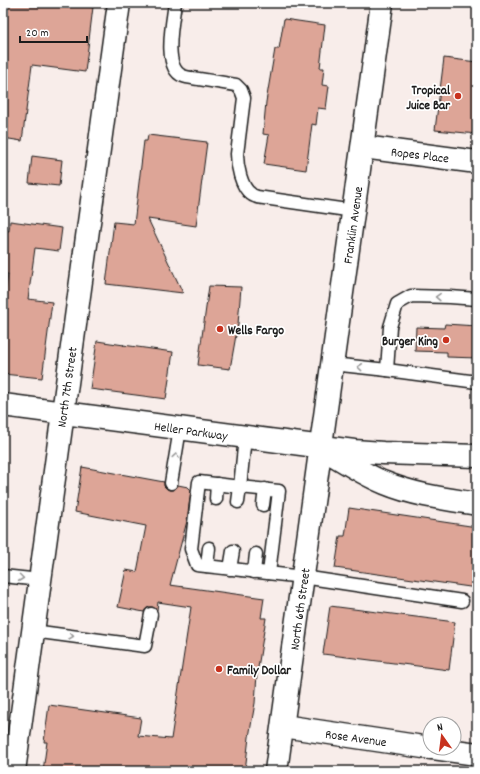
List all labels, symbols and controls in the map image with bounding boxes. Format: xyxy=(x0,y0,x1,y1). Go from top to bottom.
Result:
scale bar xyxy=(20,18,87,44)
text: 20 m xyxy=(26,25,49,42)
place label: Tropical Juice Bar xyxy=(406,82,451,116)
marker: Tropical Juice Bar xyxy=(453,91,463,101)
street label: Ropes Place xyxy=(390,143,450,169)
street label: Franklin Avenue xyxy=(340,185,369,265)
one-way arrow xyxy=(435,292,441,301)
place label: Wells Fargo xyxy=(228,322,284,341)
marker: Wells Fargo xyxy=(215,324,225,334)
place label: Burger King xyxy=(382,333,438,352)
marker: Burger King xyxy=(441,335,451,345)
street label: North 7th Street xyxy=(53,346,84,429)
one-way arrow xyxy=(357,363,363,372)
street label: Heller Parkway xyxy=(153,418,229,447)
one-way arrow xyxy=(171,453,179,459)
street label: North 6th Street xyxy=(286,567,317,651)
one-way arrow xyxy=(18,573,24,582)
one-way arrow xyxy=(68,631,74,640)
place label: Family Dollar xyxy=(227,662,292,681)
marker: Family Dollar xyxy=(214,664,224,674)
north arrow xyxy=(422,716,462,756)
text: N xyxy=(435,720,445,737)
street label: Rose Avenue xyxy=(324,726,388,753)

